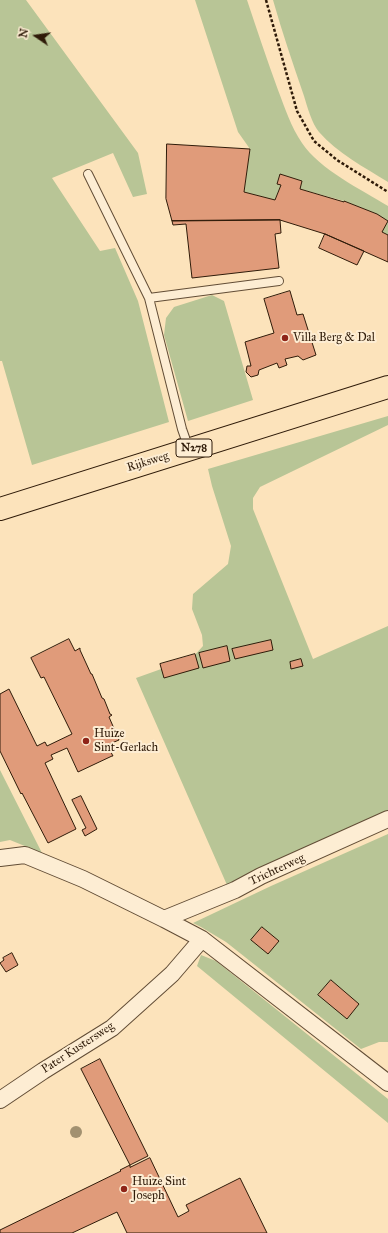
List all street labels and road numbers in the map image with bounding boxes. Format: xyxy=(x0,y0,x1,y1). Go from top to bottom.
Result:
road number: N278 xyxy=(176,439,212,457)
street label: Rijksweg xyxy=(125,449,171,475)
street label: Trichterweg xyxy=(247,851,307,889)
street label: Pater Kustersweg xyxy=(39,1019,117,1077)

